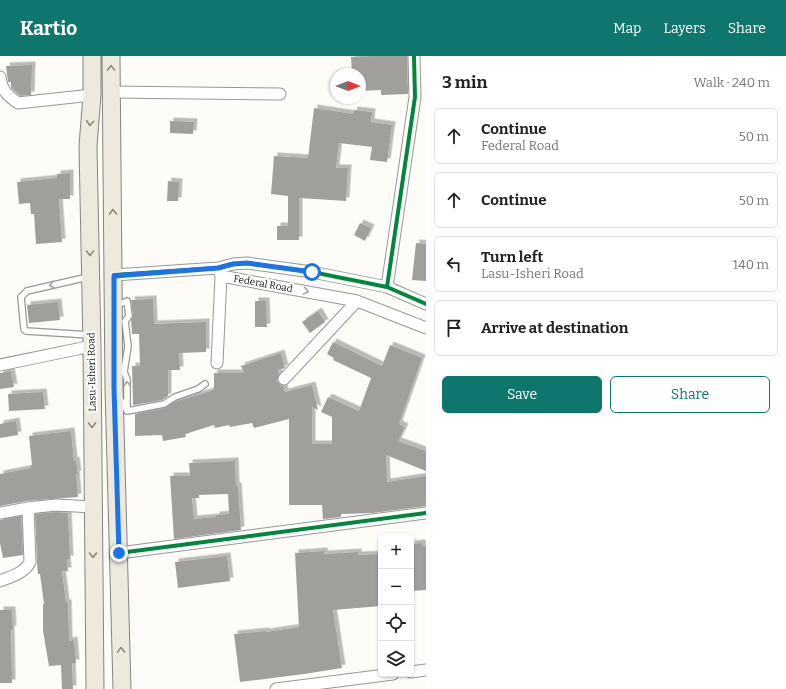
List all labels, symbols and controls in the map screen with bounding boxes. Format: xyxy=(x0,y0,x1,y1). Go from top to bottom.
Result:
text: Kartio xyxy=(20,17,77,40)
text: Map xyxy=(613,20,641,37)
text: Layers xyxy=(663,20,706,37)
text: Share xyxy=(728,20,766,37)
one-way arrow xyxy=(107,65,116,71)
north arrow xyxy=(330,68,366,104)
text: 3 min xyxy=(442,72,487,93)
text: Walk · 240 m xyxy=(694,75,770,90)
one-way arrow xyxy=(85,120,94,126)
text: Continue xyxy=(481,120,547,138)
icon: ahead xyxy=(443,125,465,147)
text: 50 m xyxy=(739,129,769,144)
text: Federal Road xyxy=(481,138,559,153)
icon: ahead xyxy=(443,189,465,211)
text: Continue xyxy=(481,191,547,209)
text: 50 m xyxy=(739,193,769,208)
one-way arrow xyxy=(109,209,117,215)
text: Turn left xyxy=(481,248,543,266)
one-way arrow xyxy=(86,250,94,256)
icon: left xyxy=(443,253,465,275)
text: 140 m xyxy=(733,257,769,272)
route start xyxy=(303,263,321,281)
text: Lasu-Isheri Road xyxy=(481,266,584,281)
street label: Federal Road xyxy=(232,273,294,295)
one-way arrow xyxy=(49,280,56,288)
one-way arrow xyxy=(303,286,309,295)
icon: arrive xyxy=(443,317,465,339)
text: Arrive at destination xyxy=(481,319,628,337)
street label: Lasu-Isheri Road xyxy=(85,332,99,412)
button: Save xyxy=(442,376,602,413)
button: Share xyxy=(610,376,770,413)
one-way arrow xyxy=(122,381,131,387)
one-way arrow xyxy=(88,422,97,428)
map controls xyxy=(378,533,414,677)
button: + xyxy=(378,533,414,569)
route end xyxy=(110,544,128,562)
one-way arrow xyxy=(89,552,97,558)
button: − xyxy=(378,569,414,605)
button: locate xyxy=(378,605,414,641)
button: layers xyxy=(378,641,414,677)
one-way arrow xyxy=(117,647,126,653)

